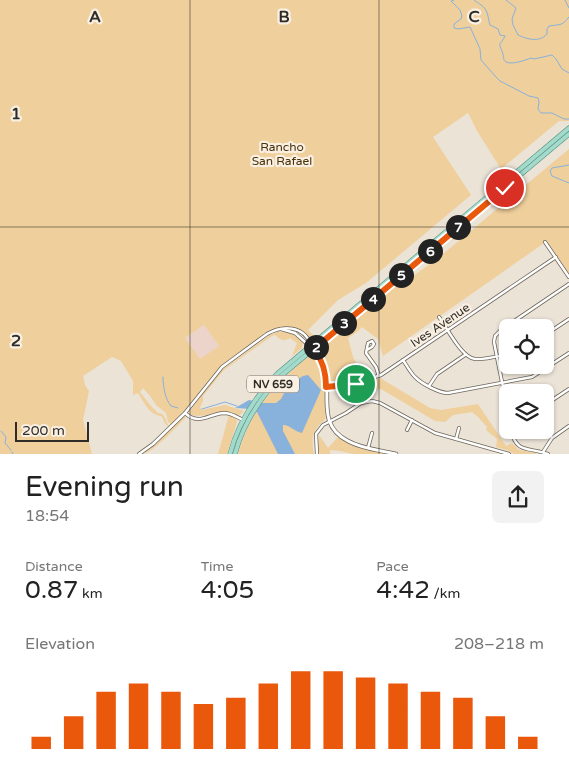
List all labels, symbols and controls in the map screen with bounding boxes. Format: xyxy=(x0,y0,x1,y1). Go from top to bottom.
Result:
text: A xyxy=(89,7,101,27)
text: B xyxy=(278,7,290,27)
text: C xyxy=(468,7,480,27)
text: 1 xyxy=(11,104,21,124)
park label: Rancho San Rafael xyxy=(252,140,312,168)
pin xyxy=(484,167,526,209)
icon: check xyxy=(491,174,519,202)
pin: 7 xyxy=(446,214,470,240)
text: 7 xyxy=(454,219,463,236)
pin: 6 xyxy=(418,238,442,264)
text: 6 xyxy=(426,243,435,260)
pin: 5 xyxy=(388,262,414,288)
text: 5 xyxy=(397,267,406,284)
pin: 4 xyxy=(360,286,386,312)
text: 4 xyxy=(369,291,378,308)
street label: Ives Avenue xyxy=(408,300,472,350)
pin: 3 xyxy=(332,310,356,336)
text: 3 xyxy=(340,315,349,332)
map controls xyxy=(499,319,554,439)
button: locate xyxy=(499,319,554,374)
text: 2 xyxy=(11,331,21,351)
pin: 2 xyxy=(304,334,328,360)
text: 2 xyxy=(312,339,321,356)
pin xyxy=(335,363,377,405)
icon: arrive xyxy=(342,370,370,398)
road number: NV 659 xyxy=(247,376,299,392)
button: layers xyxy=(499,384,554,439)
scale bar xyxy=(15,419,89,442)
text: 200 m xyxy=(22,422,65,439)
text: Evening run xyxy=(25,470,184,504)
button: share xyxy=(492,471,544,523)
text: 18:54 xyxy=(25,506,69,526)
text: Distance xyxy=(25,558,83,575)
text: Time xyxy=(201,558,233,575)
text: Pace xyxy=(376,558,409,575)
text: 0.87 xyxy=(25,575,78,605)
text: 4:05 xyxy=(201,575,254,605)
text: 4:42 xyxy=(376,575,430,605)
text: km xyxy=(78,585,103,602)
text: /km xyxy=(430,585,460,602)
text: Elevation xyxy=(25,634,95,654)
text: 208–218 m xyxy=(454,634,544,654)

